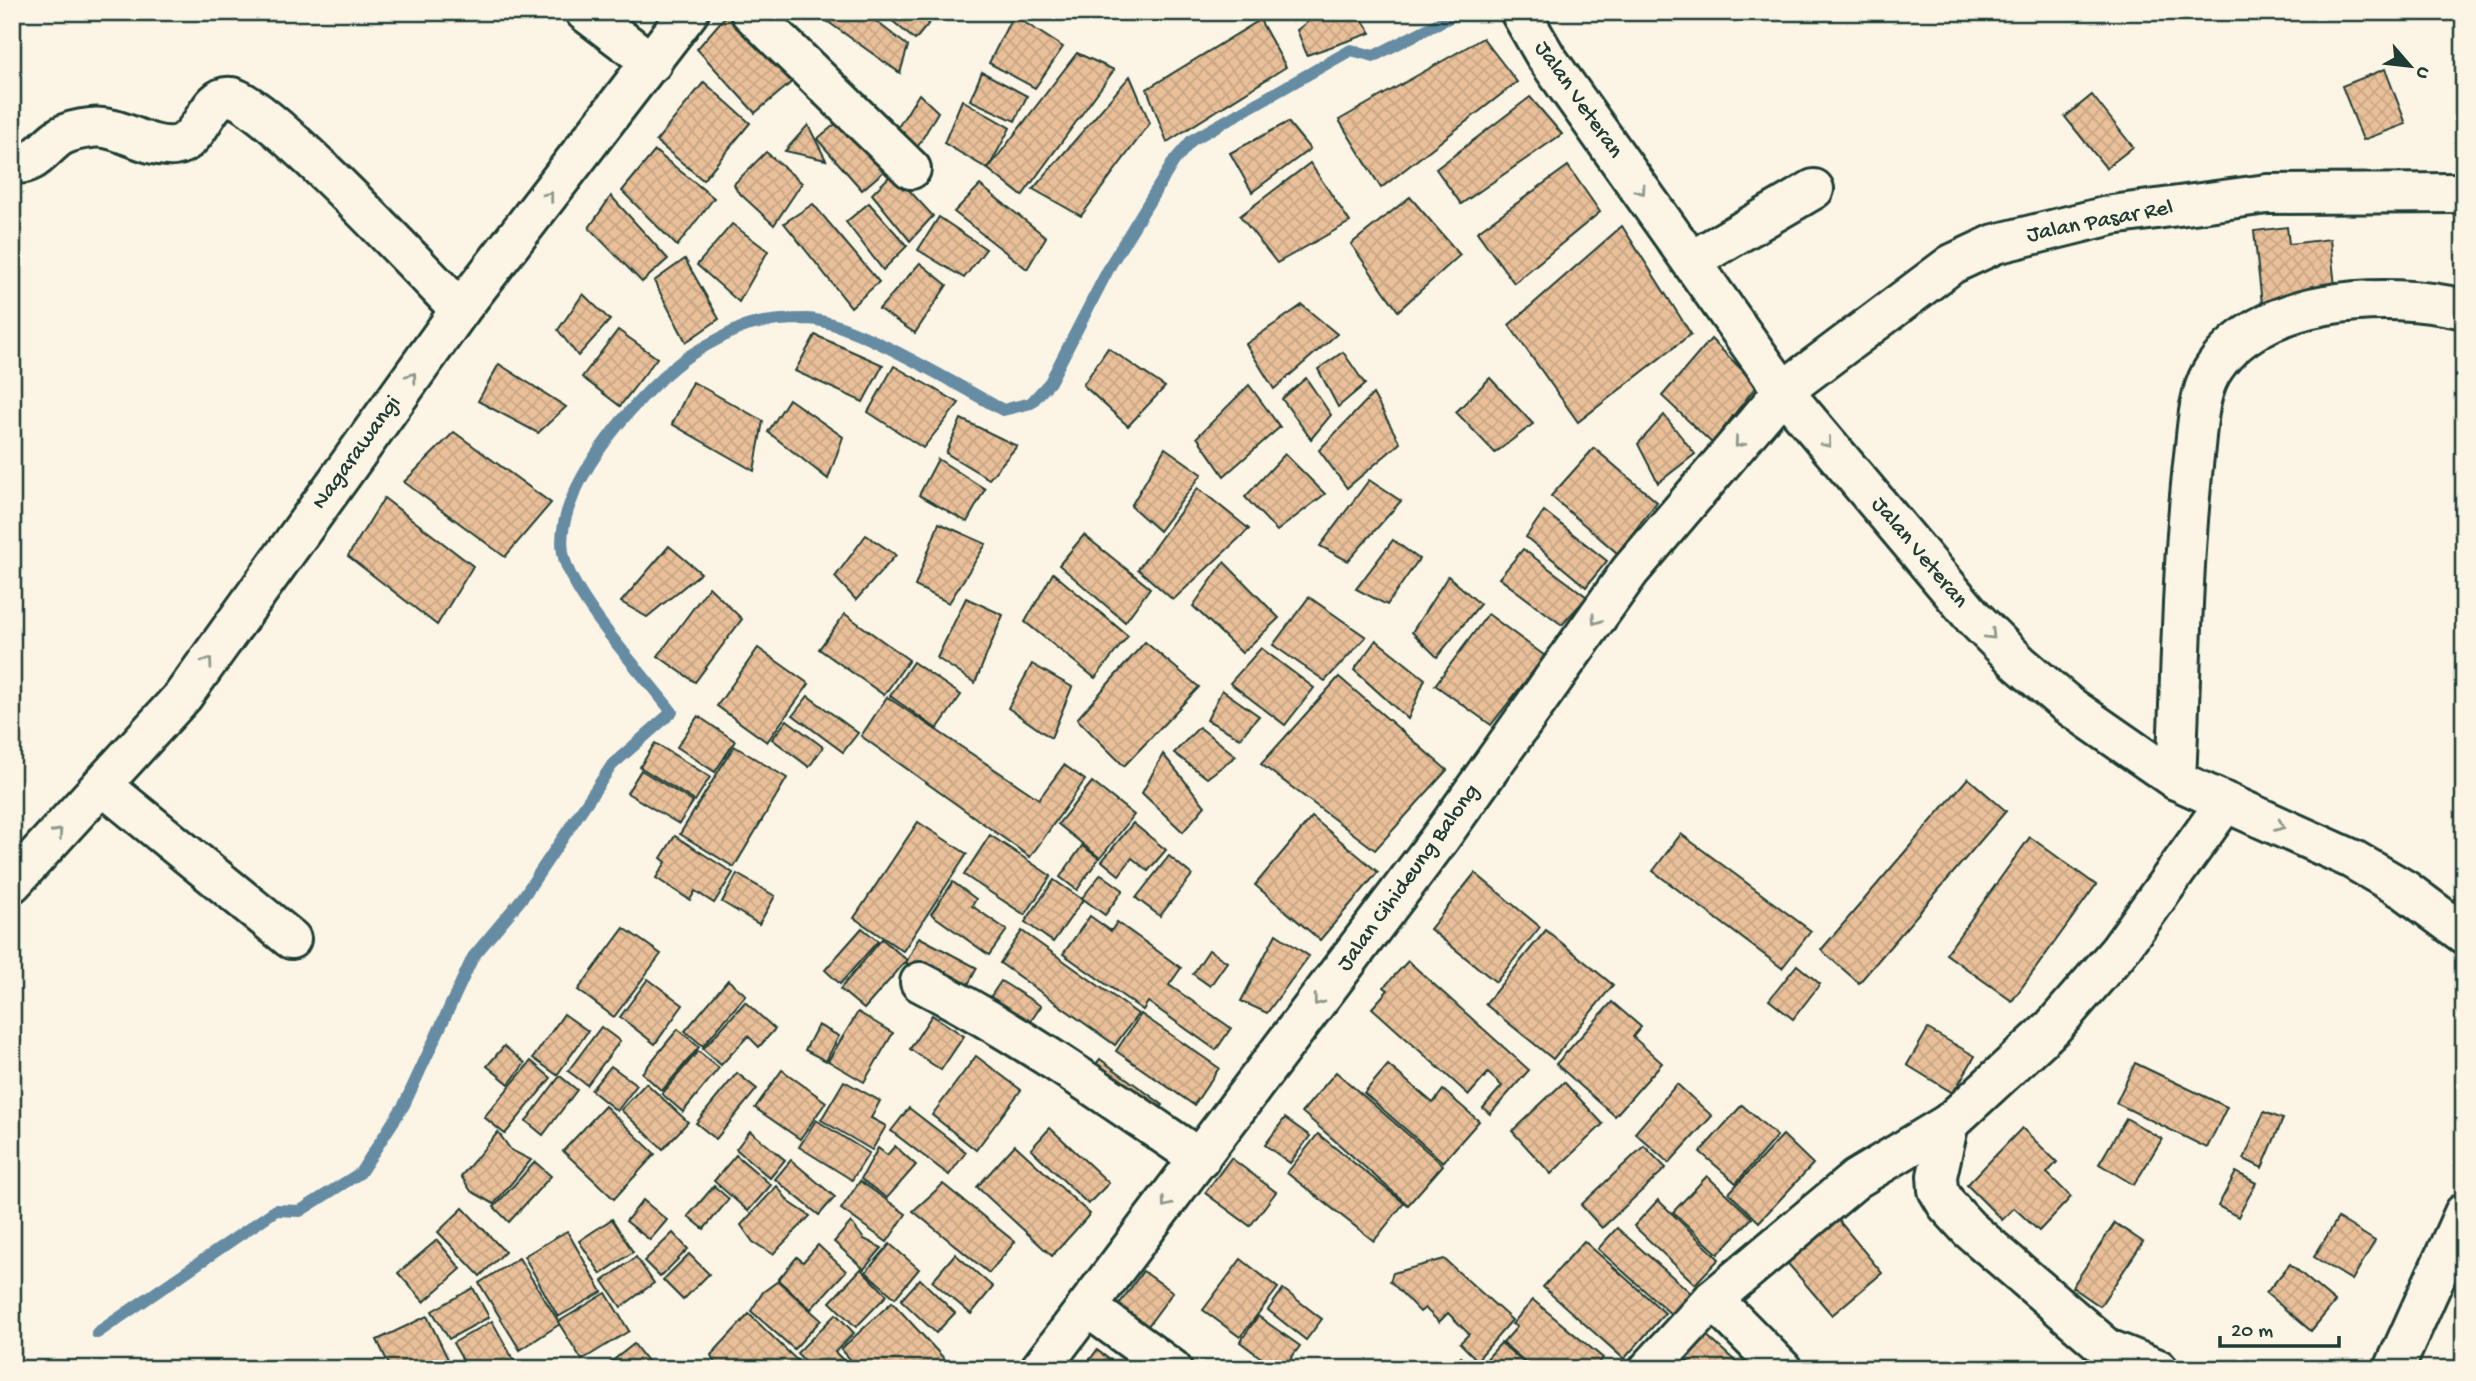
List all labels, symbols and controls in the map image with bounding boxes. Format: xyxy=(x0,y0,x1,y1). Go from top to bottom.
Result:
north arrow xyxy=(2374,32,2444,102)
street label: Jalan Veteran xyxy=(1528,36,1628,164)
text: U xyxy=(2409,62,2435,83)
one-way arrow xyxy=(1633,182,1645,195)
one-way arrow xyxy=(540,191,553,203)
street label: Jalan Pasar Rel xyxy=(2025,195,2175,249)
one-way arrow xyxy=(404,372,416,385)
street label: Nagarawangi xyxy=(307,391,407,515)
one-way arrow xyxy=(1735,435,1747,448)
one-way arrow xyxy=(1819,435,1831,448)
street label: Jalan Veteran xyxy=(1865,492,1973,614)
one-way arrow xyxy=(1592,612,1604,625)
one-way arrow xyxy=(1982,627,1995,640)
one-way arrow xyxy=(200,657,212,670)
street label: Jalan Cihideung Balong xyxy=(1332,779,1486,977)
one-way arrow xyxy=(2274,817,2286,831)
one-way arrow xyxy=(50,828,62,841)
one-way arrow xyxy=(1313,994,1326,1006)
one-way arrow xyxy=(1162,1195,1175,1208)
scale bar xyxy=(2220,1304,2340,1348)
text: 20 m xyxy=(2231,1320,2273,1345)

